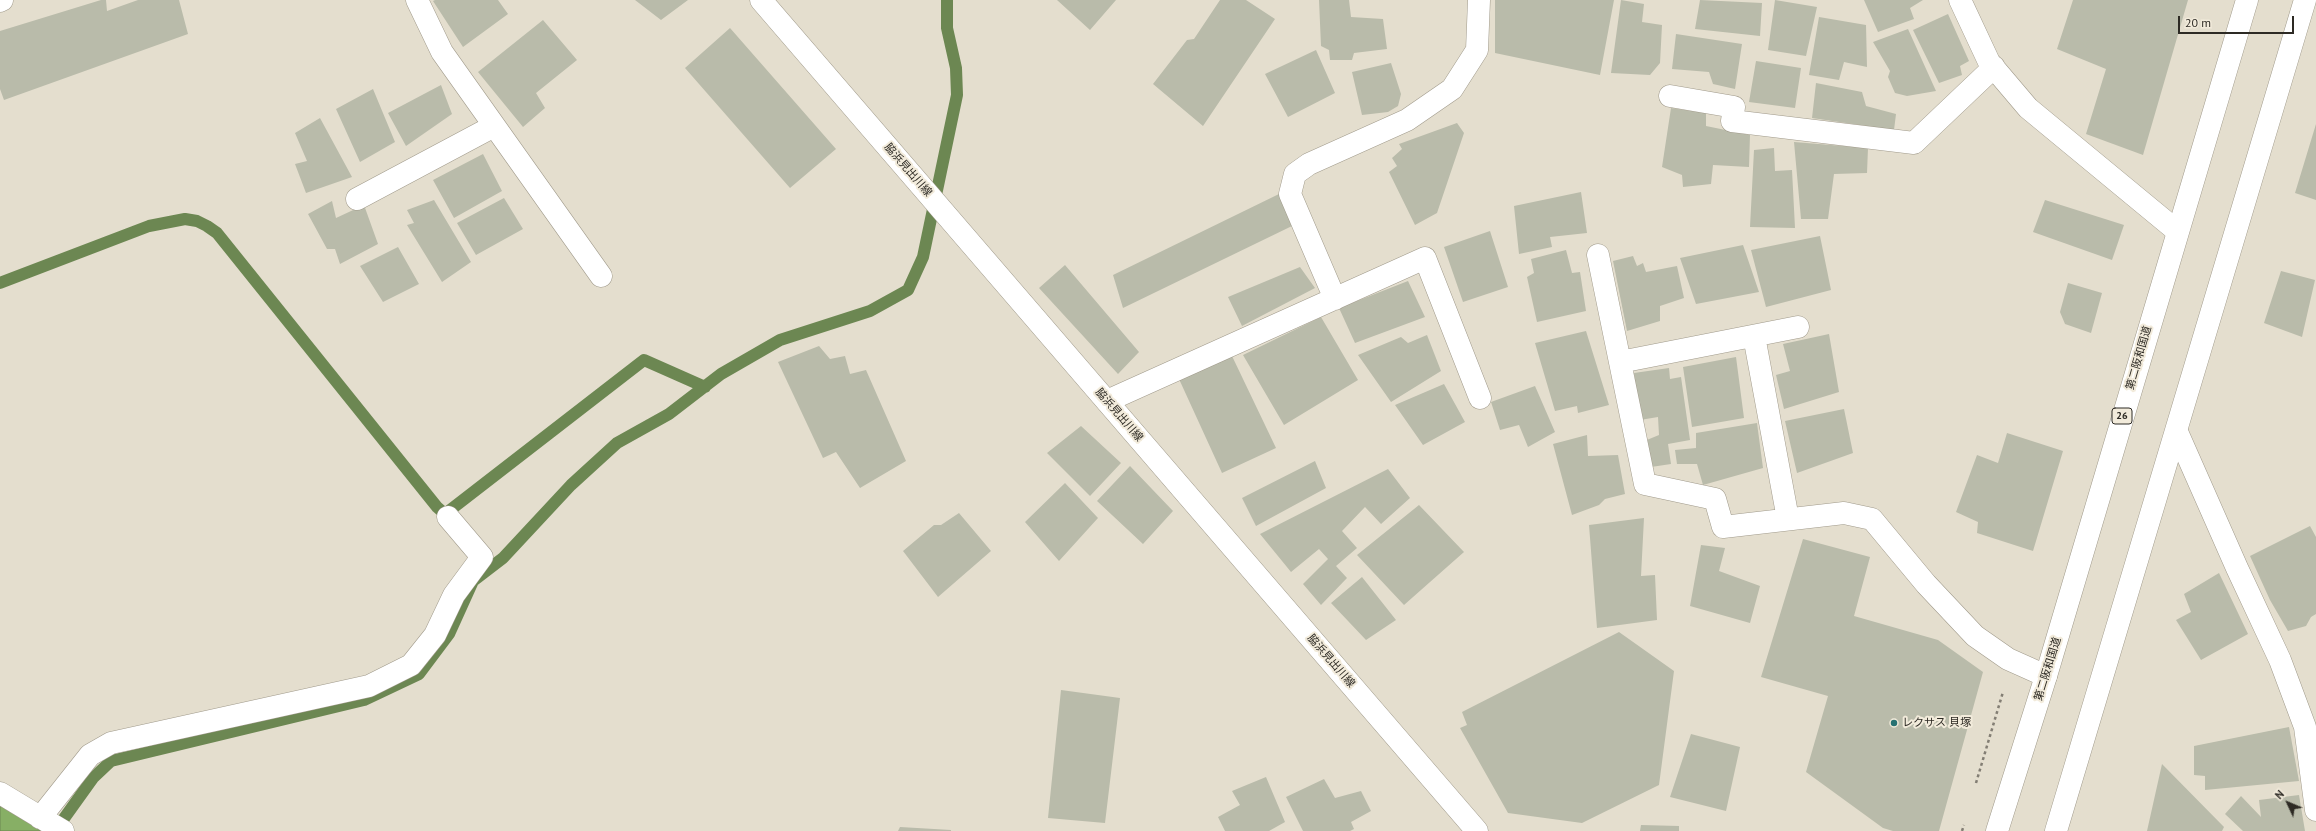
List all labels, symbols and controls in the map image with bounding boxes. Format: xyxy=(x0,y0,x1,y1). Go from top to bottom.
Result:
scale bar xyxy=(2180,8,2296,34)
text: 20 m xyxy=(2185,15,2211,30)
street label: 脇浜見出川線 xyxy=(881,141,935,199)
street label: 第二阪和国道 xyxy=(2124,324,2154,392)
street label: 脇浜見出川線 xyxy=(1092,386,1146,444)
road number: 26 xyxy=(2112,408,2132,424)
street label: 脇浜見出川線 xyxy=(1304,632,1358,690)
street label: 第二阪和国道 xyxy=(2032,636,2064,702)
place label: レクサス 貝塚 xyxy=(1902,716,1971,730)
marker: レクサス 貝塚 xyxy=(1889,718,1899,728)
north arrow xyxy=(2268,783,2308,823)
text: N xyxy=(2272,787,2287,802)

